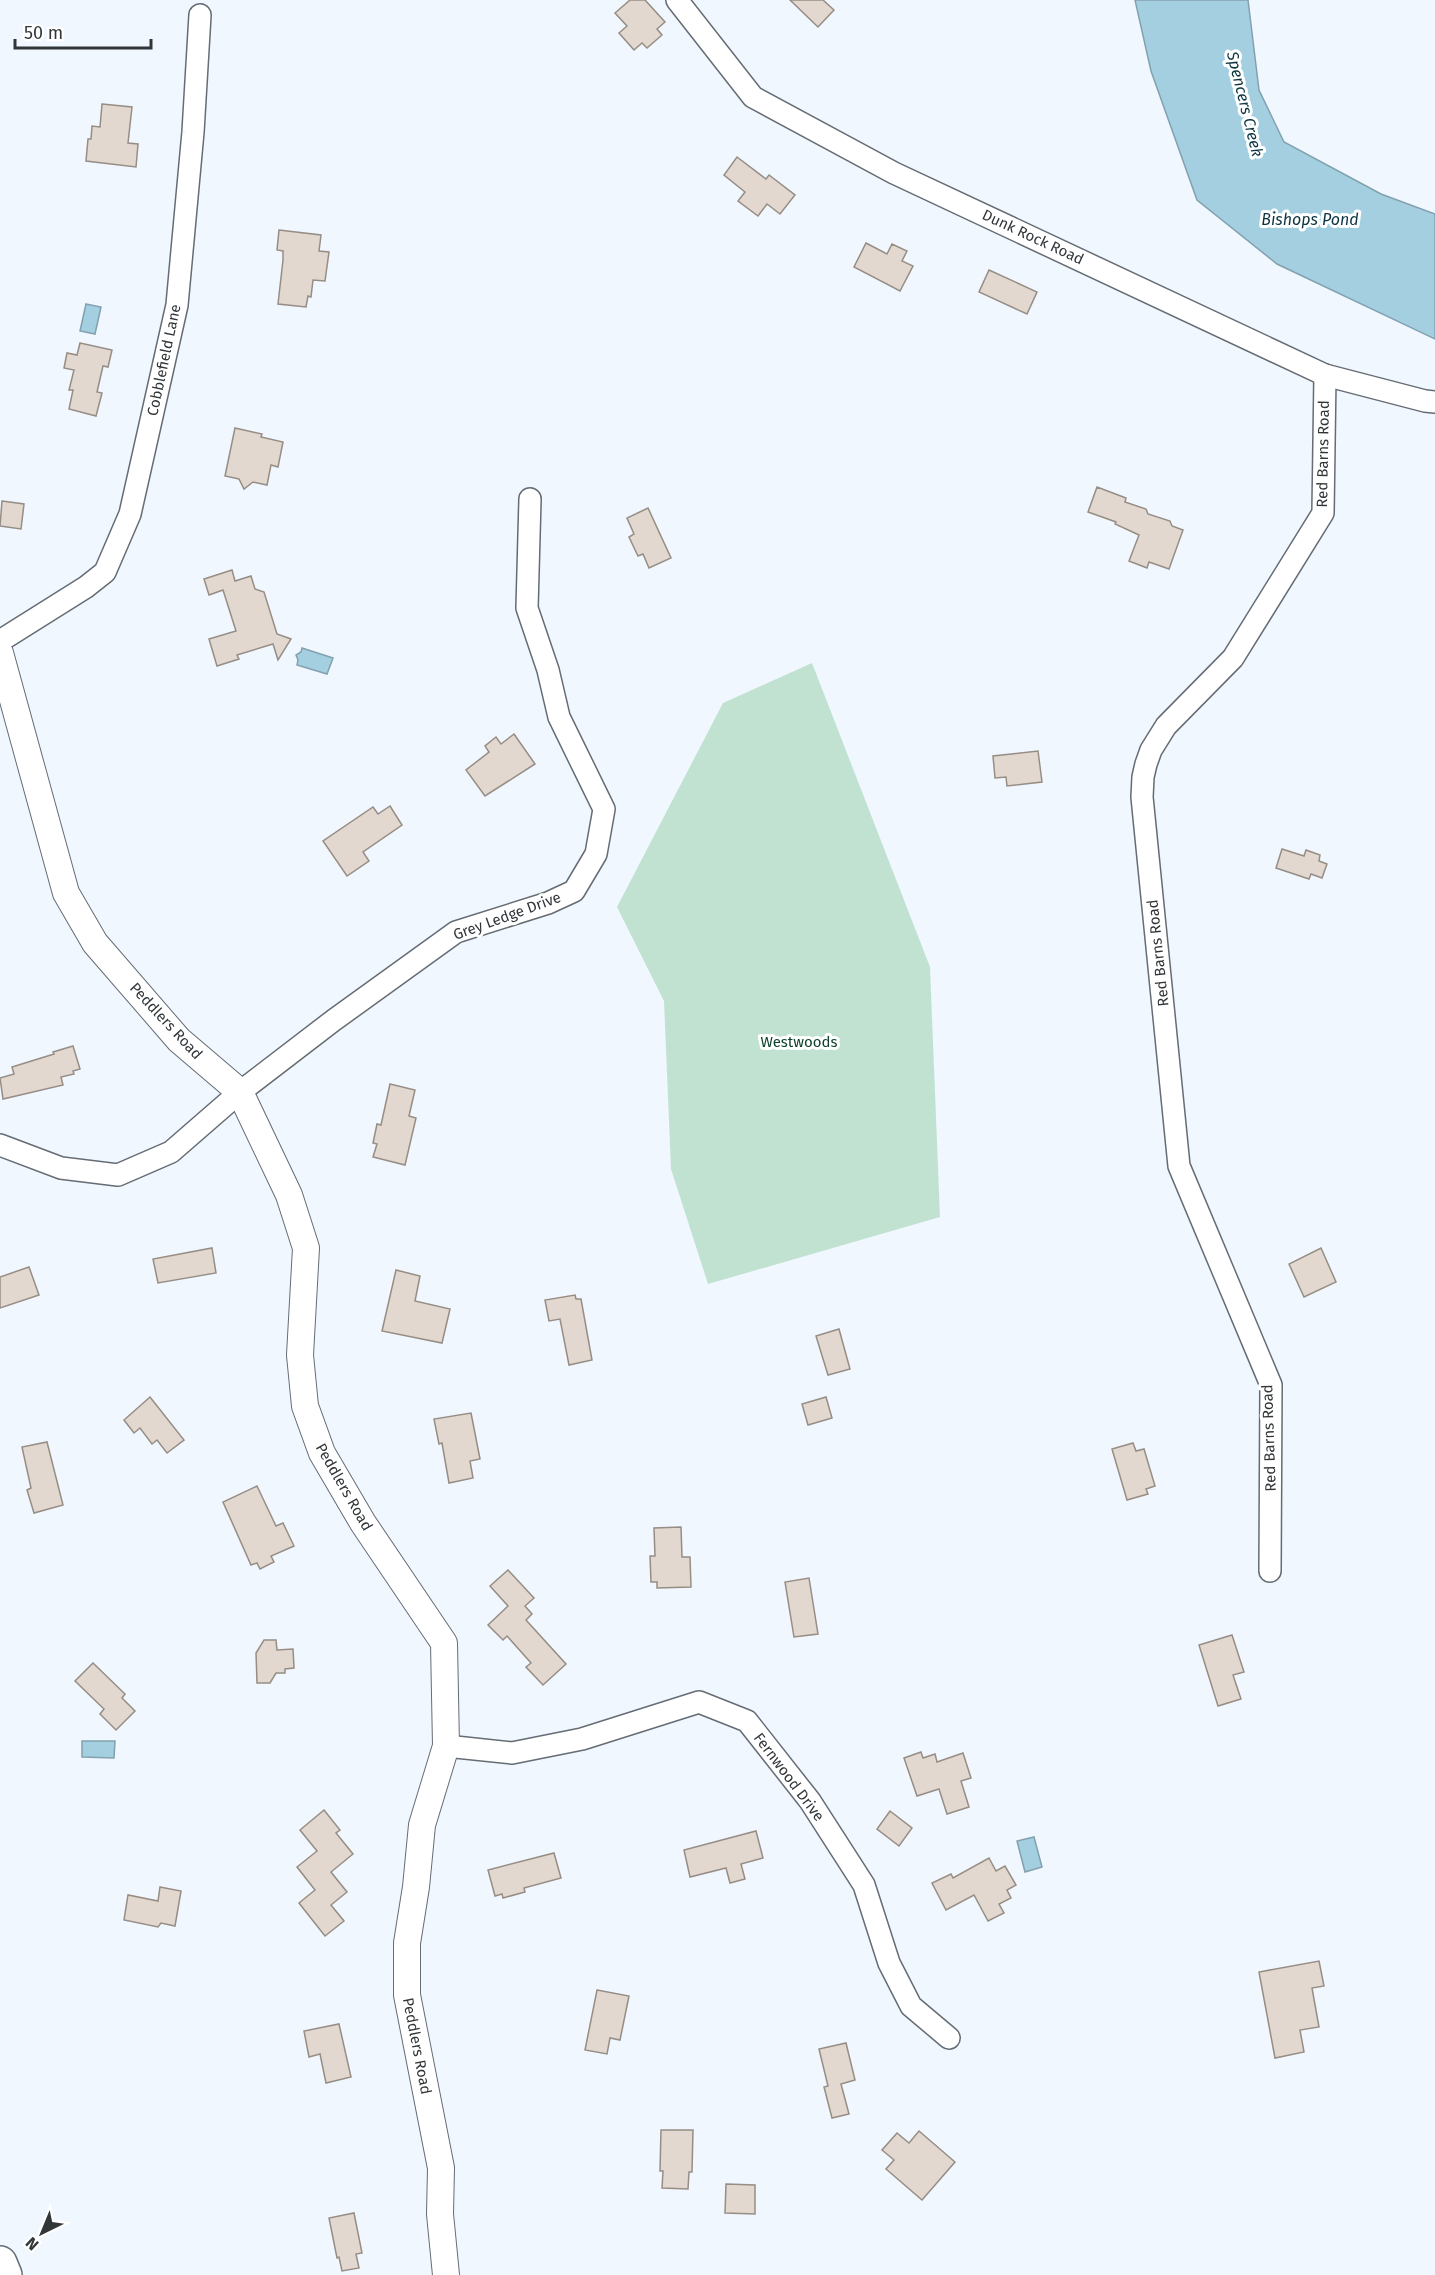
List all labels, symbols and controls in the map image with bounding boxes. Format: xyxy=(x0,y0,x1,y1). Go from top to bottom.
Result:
scale bar xyxy=(15,12,152,50)
text: 50 m xyxy=(24,22,63,44)
water label: Spencers Creek xyxy=(1223,48,1267,159)
street label: Dunk Rock Road xyxy=(979,206,1087,268)
water label: Bishops Pond xyxy=(1261,210,1359,229)
street label: Cobblefield Lane xyxy=(143,303,185,417)
street label: Red Barns Road xyxy=(1313,400,1333,508)
street label: Grey Ledge Drive xyxy=(451,888,563,944)
street label: Red Barns Road xyxy=(1143,899,1173,1007)
street label: Peddlers Road xyxy=(126,979,206,1063)
park label: Westwoods xyxy=(760,1033,838,1051)
street label: Red Barns Road xyxy=(1258,1384,1280,1492)
street label: Peddlers Road xyxy=(312,1440,376,1534)
street label: Fernwood Drive xyxy=(750,1729,828,1825)
street label: Peddlers Road xyxy=(399,1996,435,2096)
north arrow xyxy=(12,2203,72,2263)
text: N xyxy=(22,2233,42,2254)

